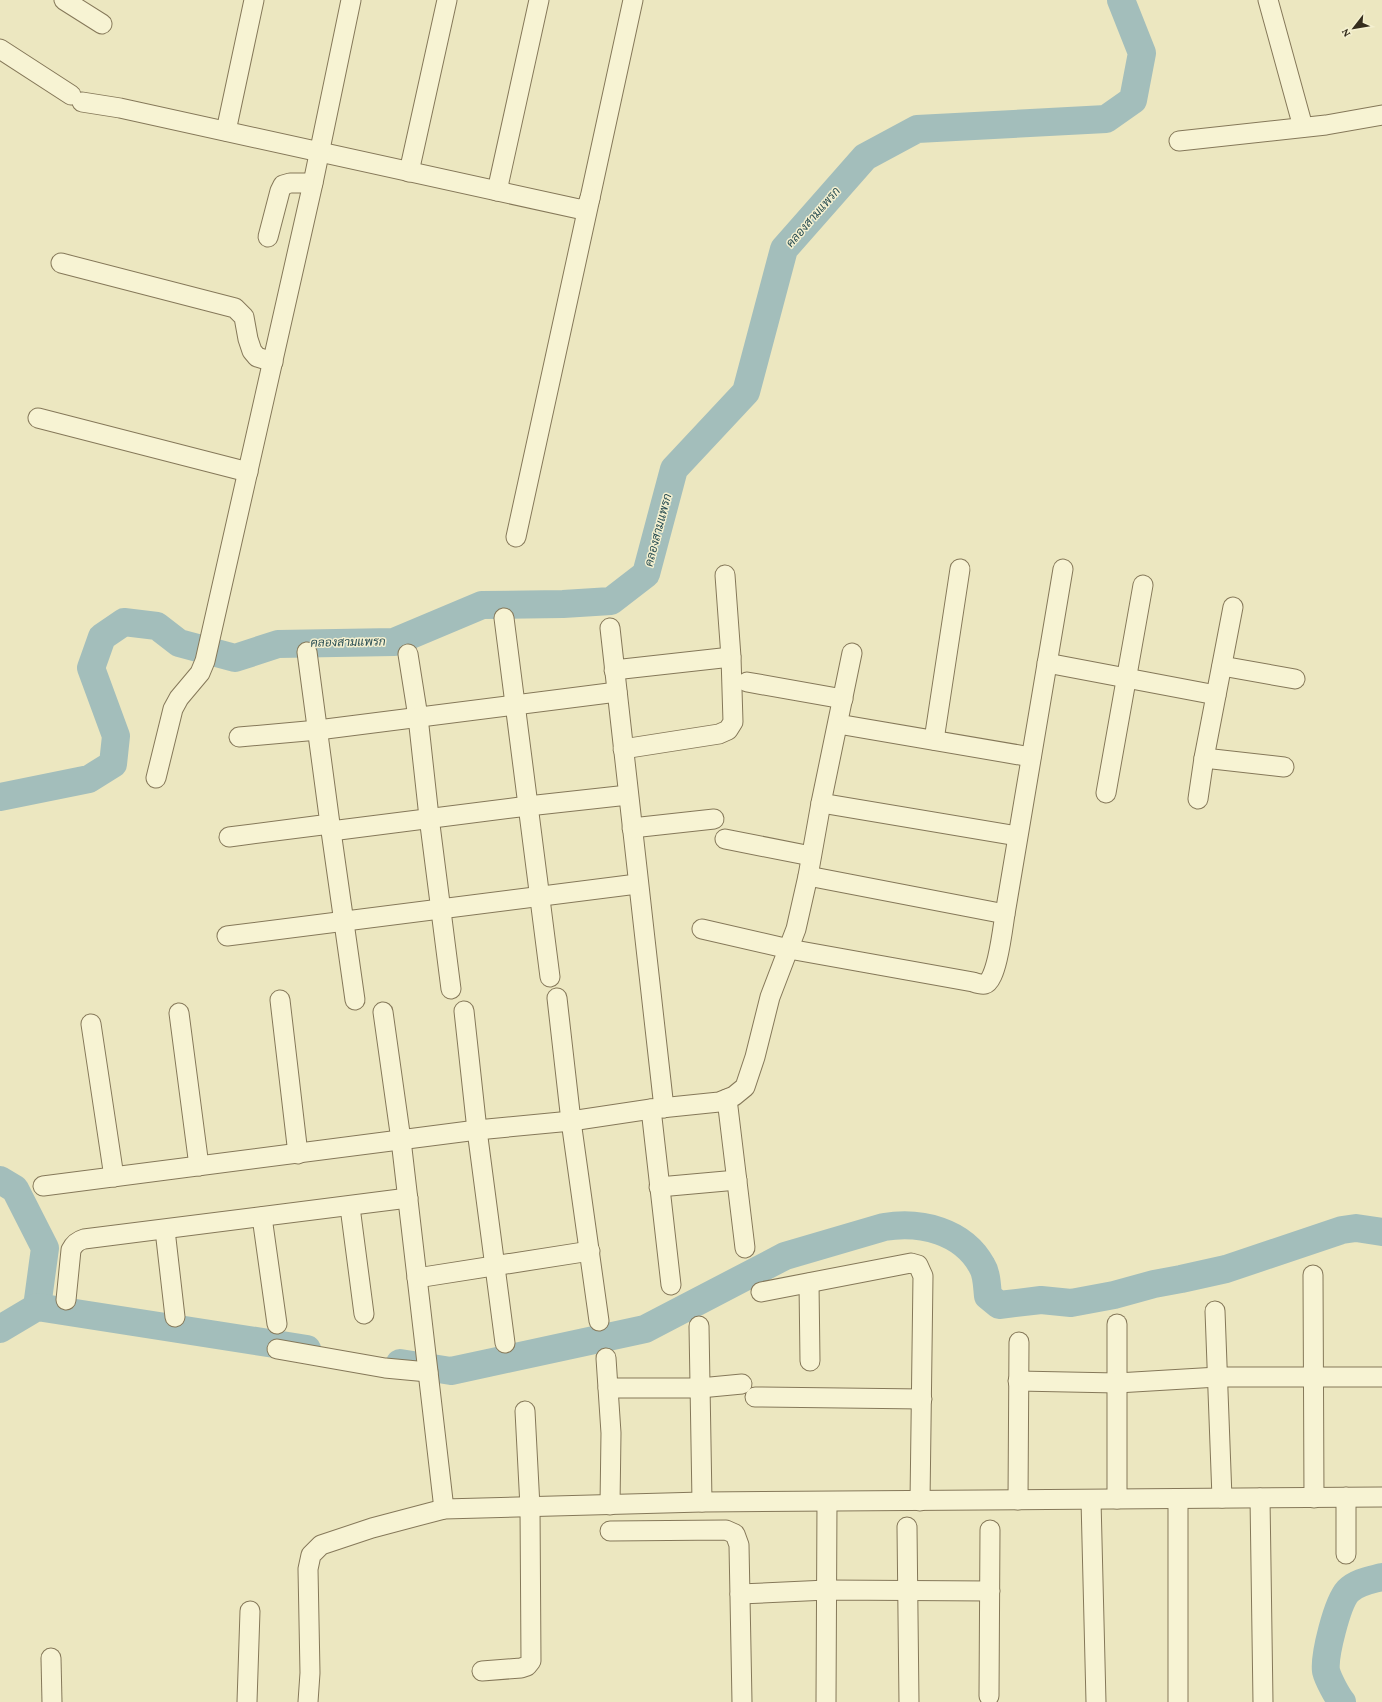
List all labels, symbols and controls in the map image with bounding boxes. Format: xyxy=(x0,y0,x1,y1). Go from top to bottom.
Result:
north arrow xyxy=(1334,8,1374,48)
text: N xyxy=(1338,26,1353,39)
water label: คลองสามแพรก xyxy=(783,184,843,250)
water label: คลองสามแพรก xyxy=(642,492,675,568)
water label: คลองสามแพรก xyxy=(310,634,386,650)

